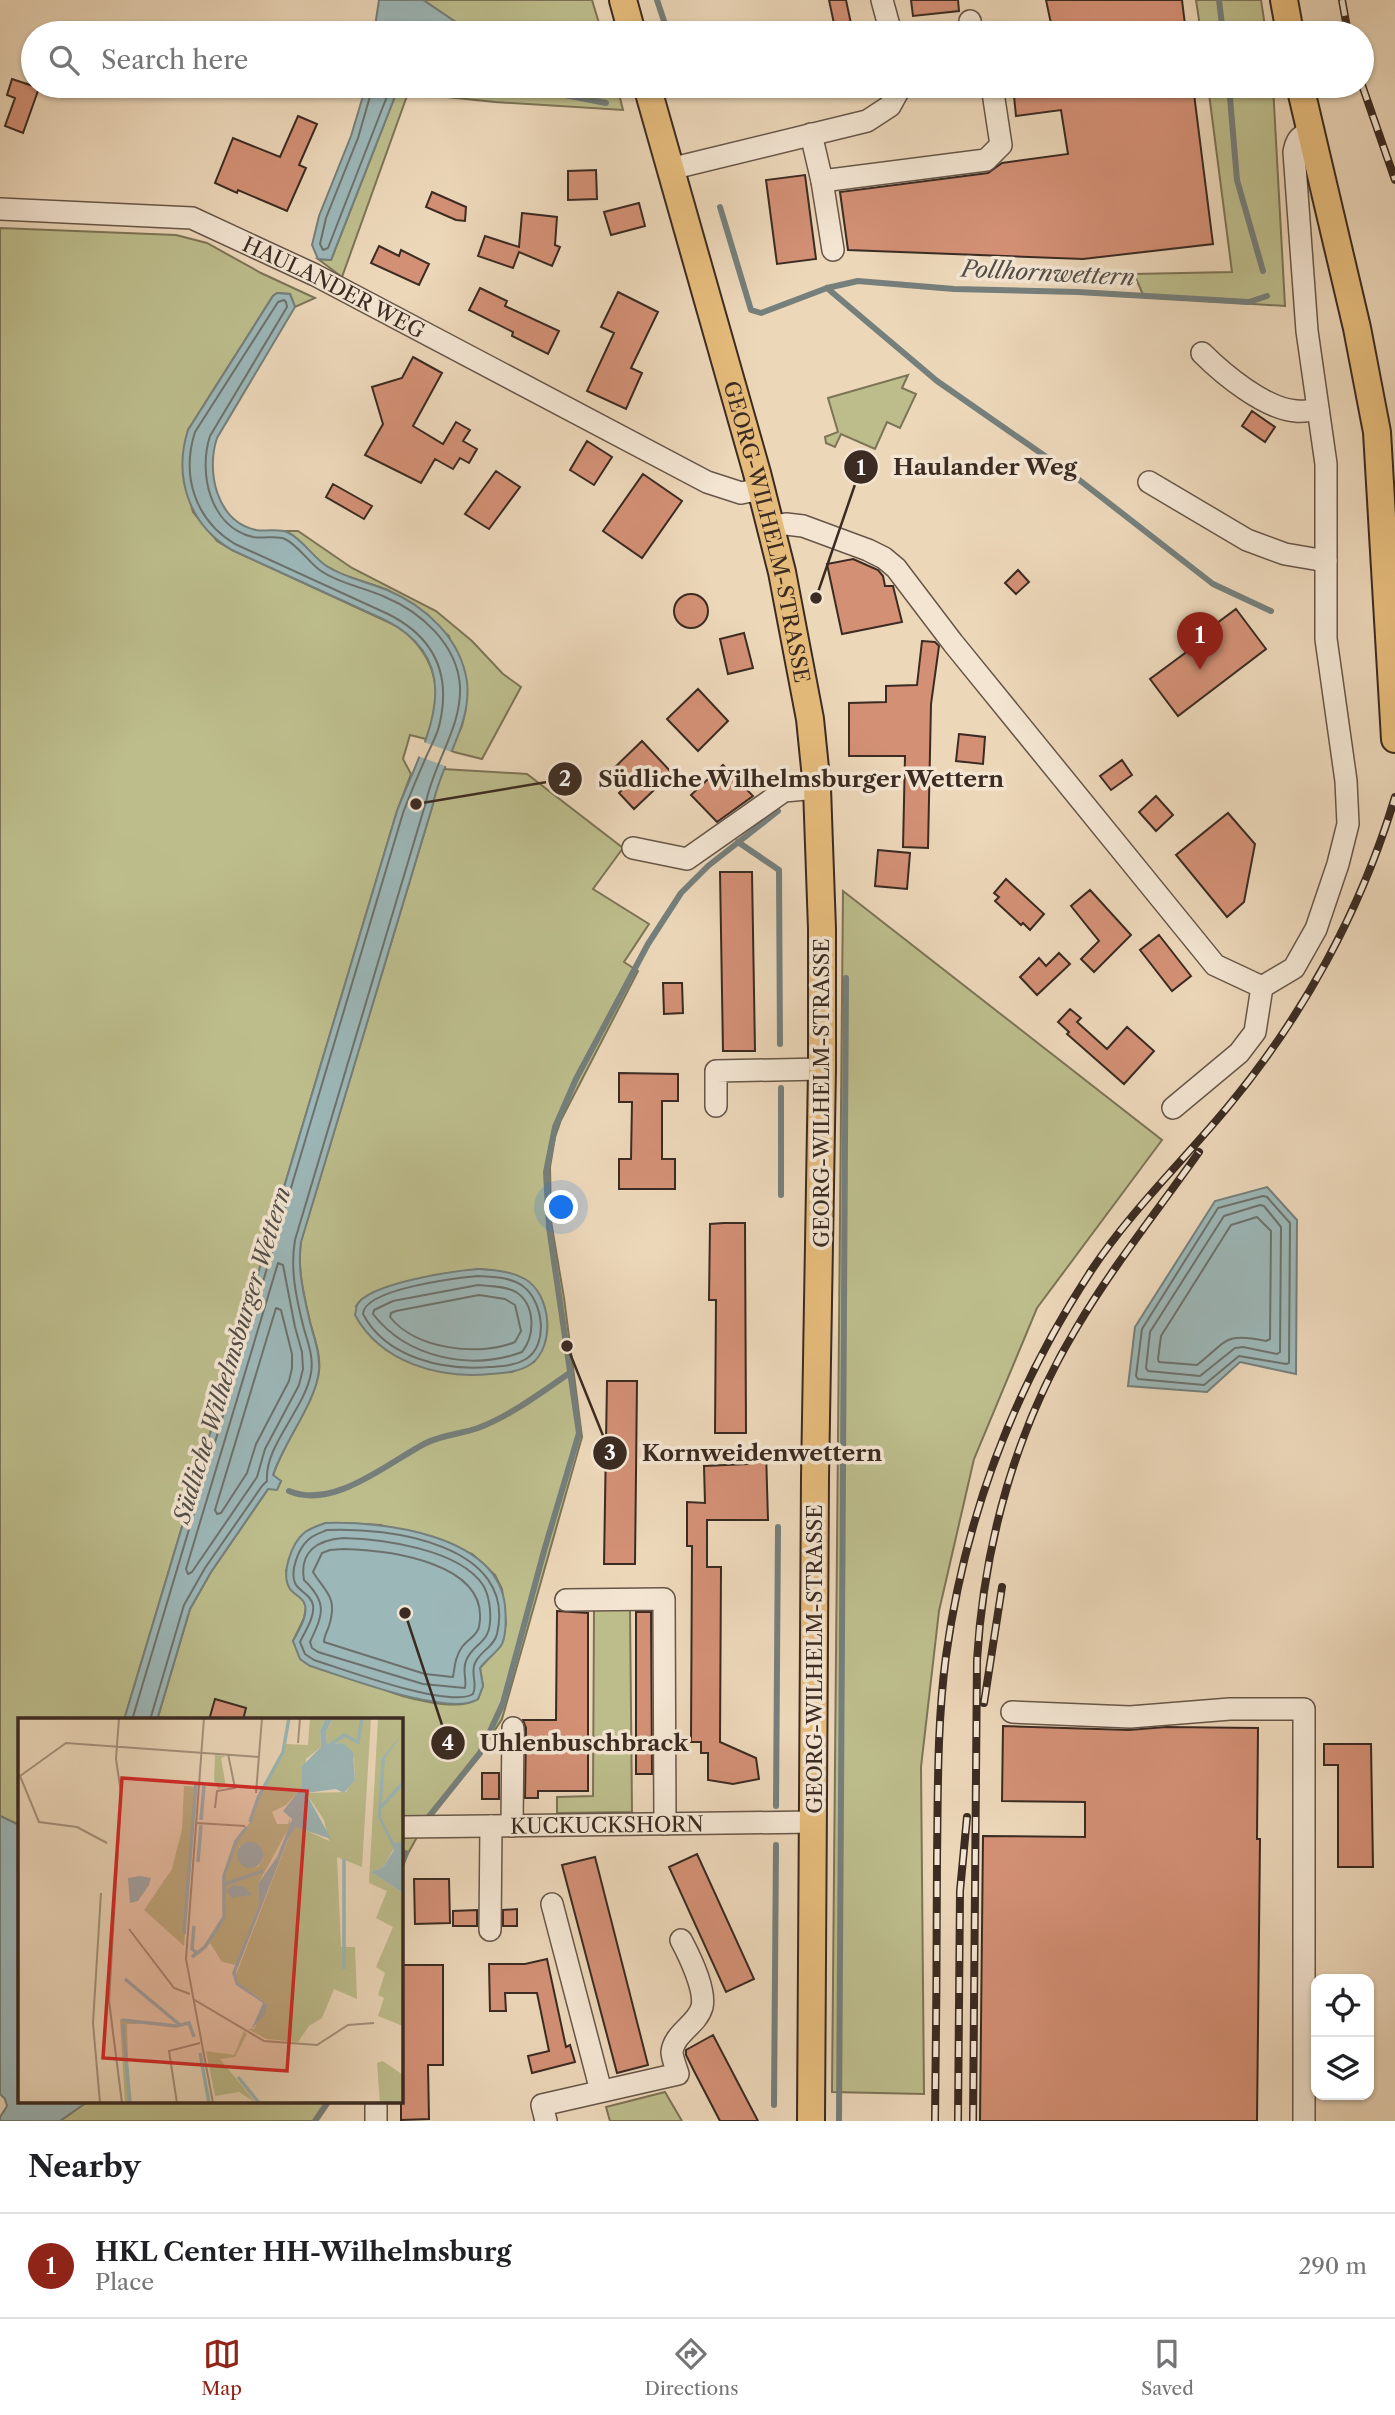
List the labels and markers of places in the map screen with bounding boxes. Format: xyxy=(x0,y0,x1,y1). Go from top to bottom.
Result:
callout: Haulander Weg xyxy=(844,445,1092,489)
pin: 1 xyxy=(1177,612,1223,670)
callout: Südliche Wilhelmsburger Wettern xyxy=(548,757,1019,801)
callout: Kornweidenwettern xyxy=(592,1431,896,1475)
callout: Uhlenbuschbrack xyxy=(431,1721,702,1765)

